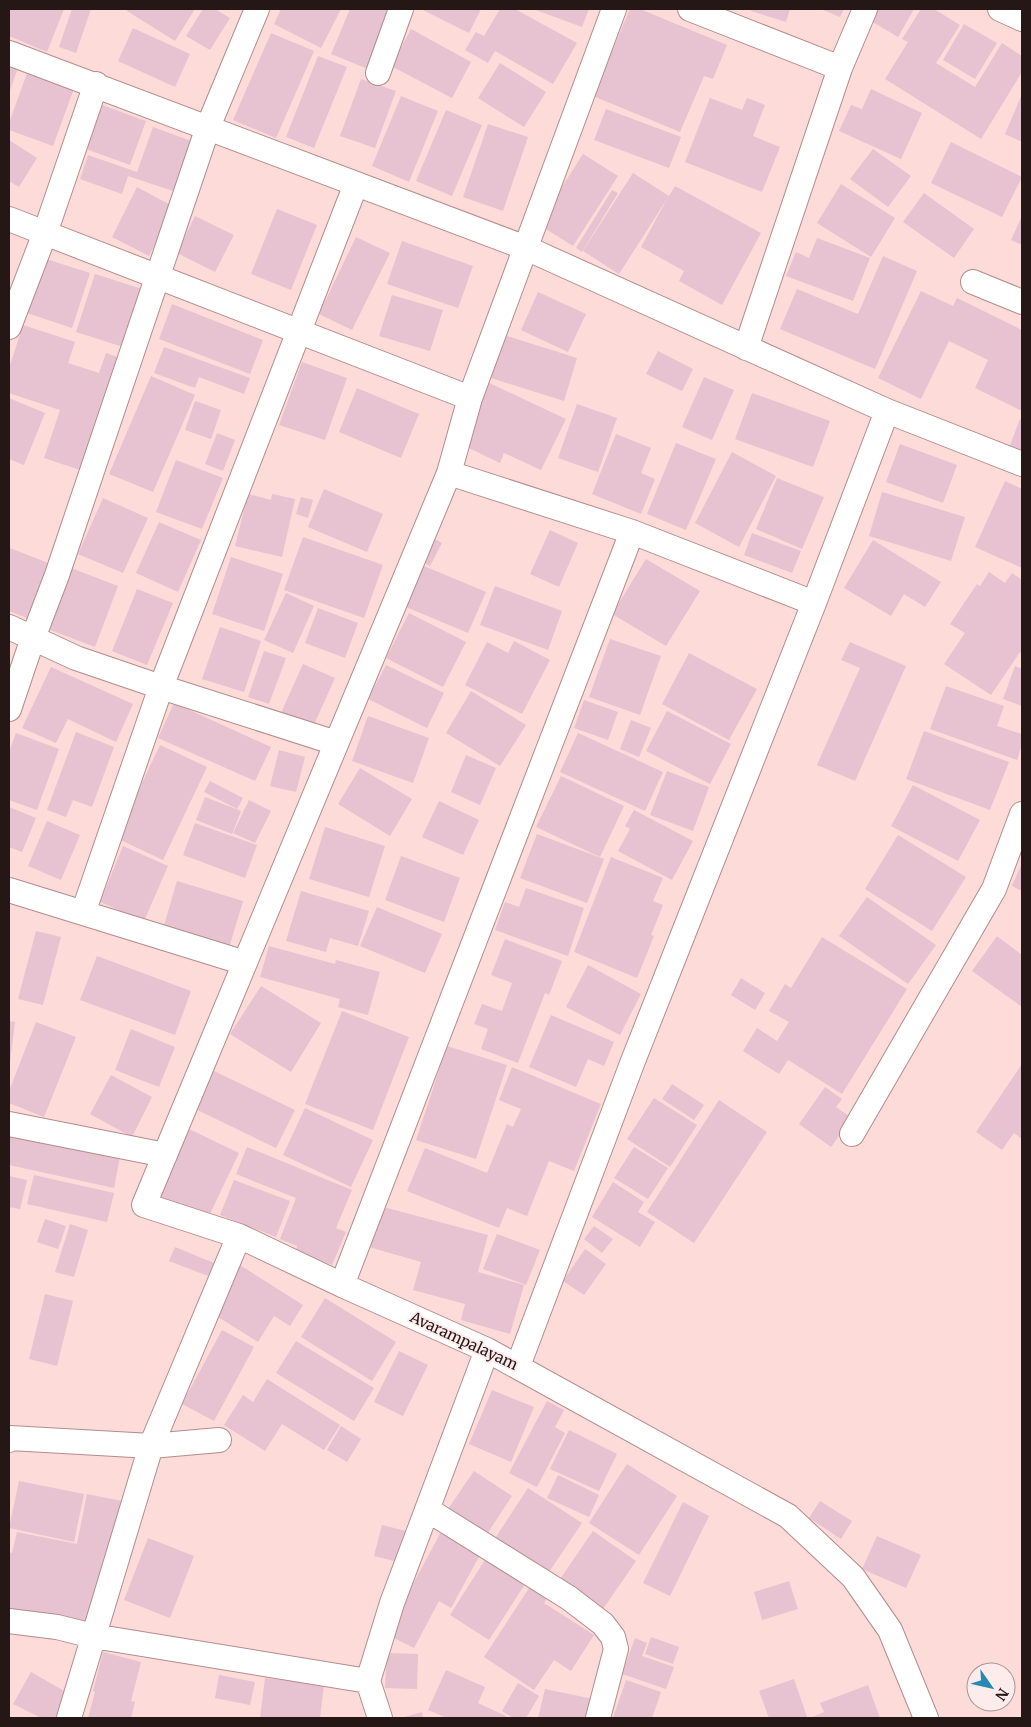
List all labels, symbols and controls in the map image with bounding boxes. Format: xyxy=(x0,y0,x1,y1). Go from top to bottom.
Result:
street label: Avarampalayam xyxy=(406,1307,521,1374)
north arrow xyxy=(966,1662,1016,1712)
text: N xyxy=(991,1685,1012,1704)

